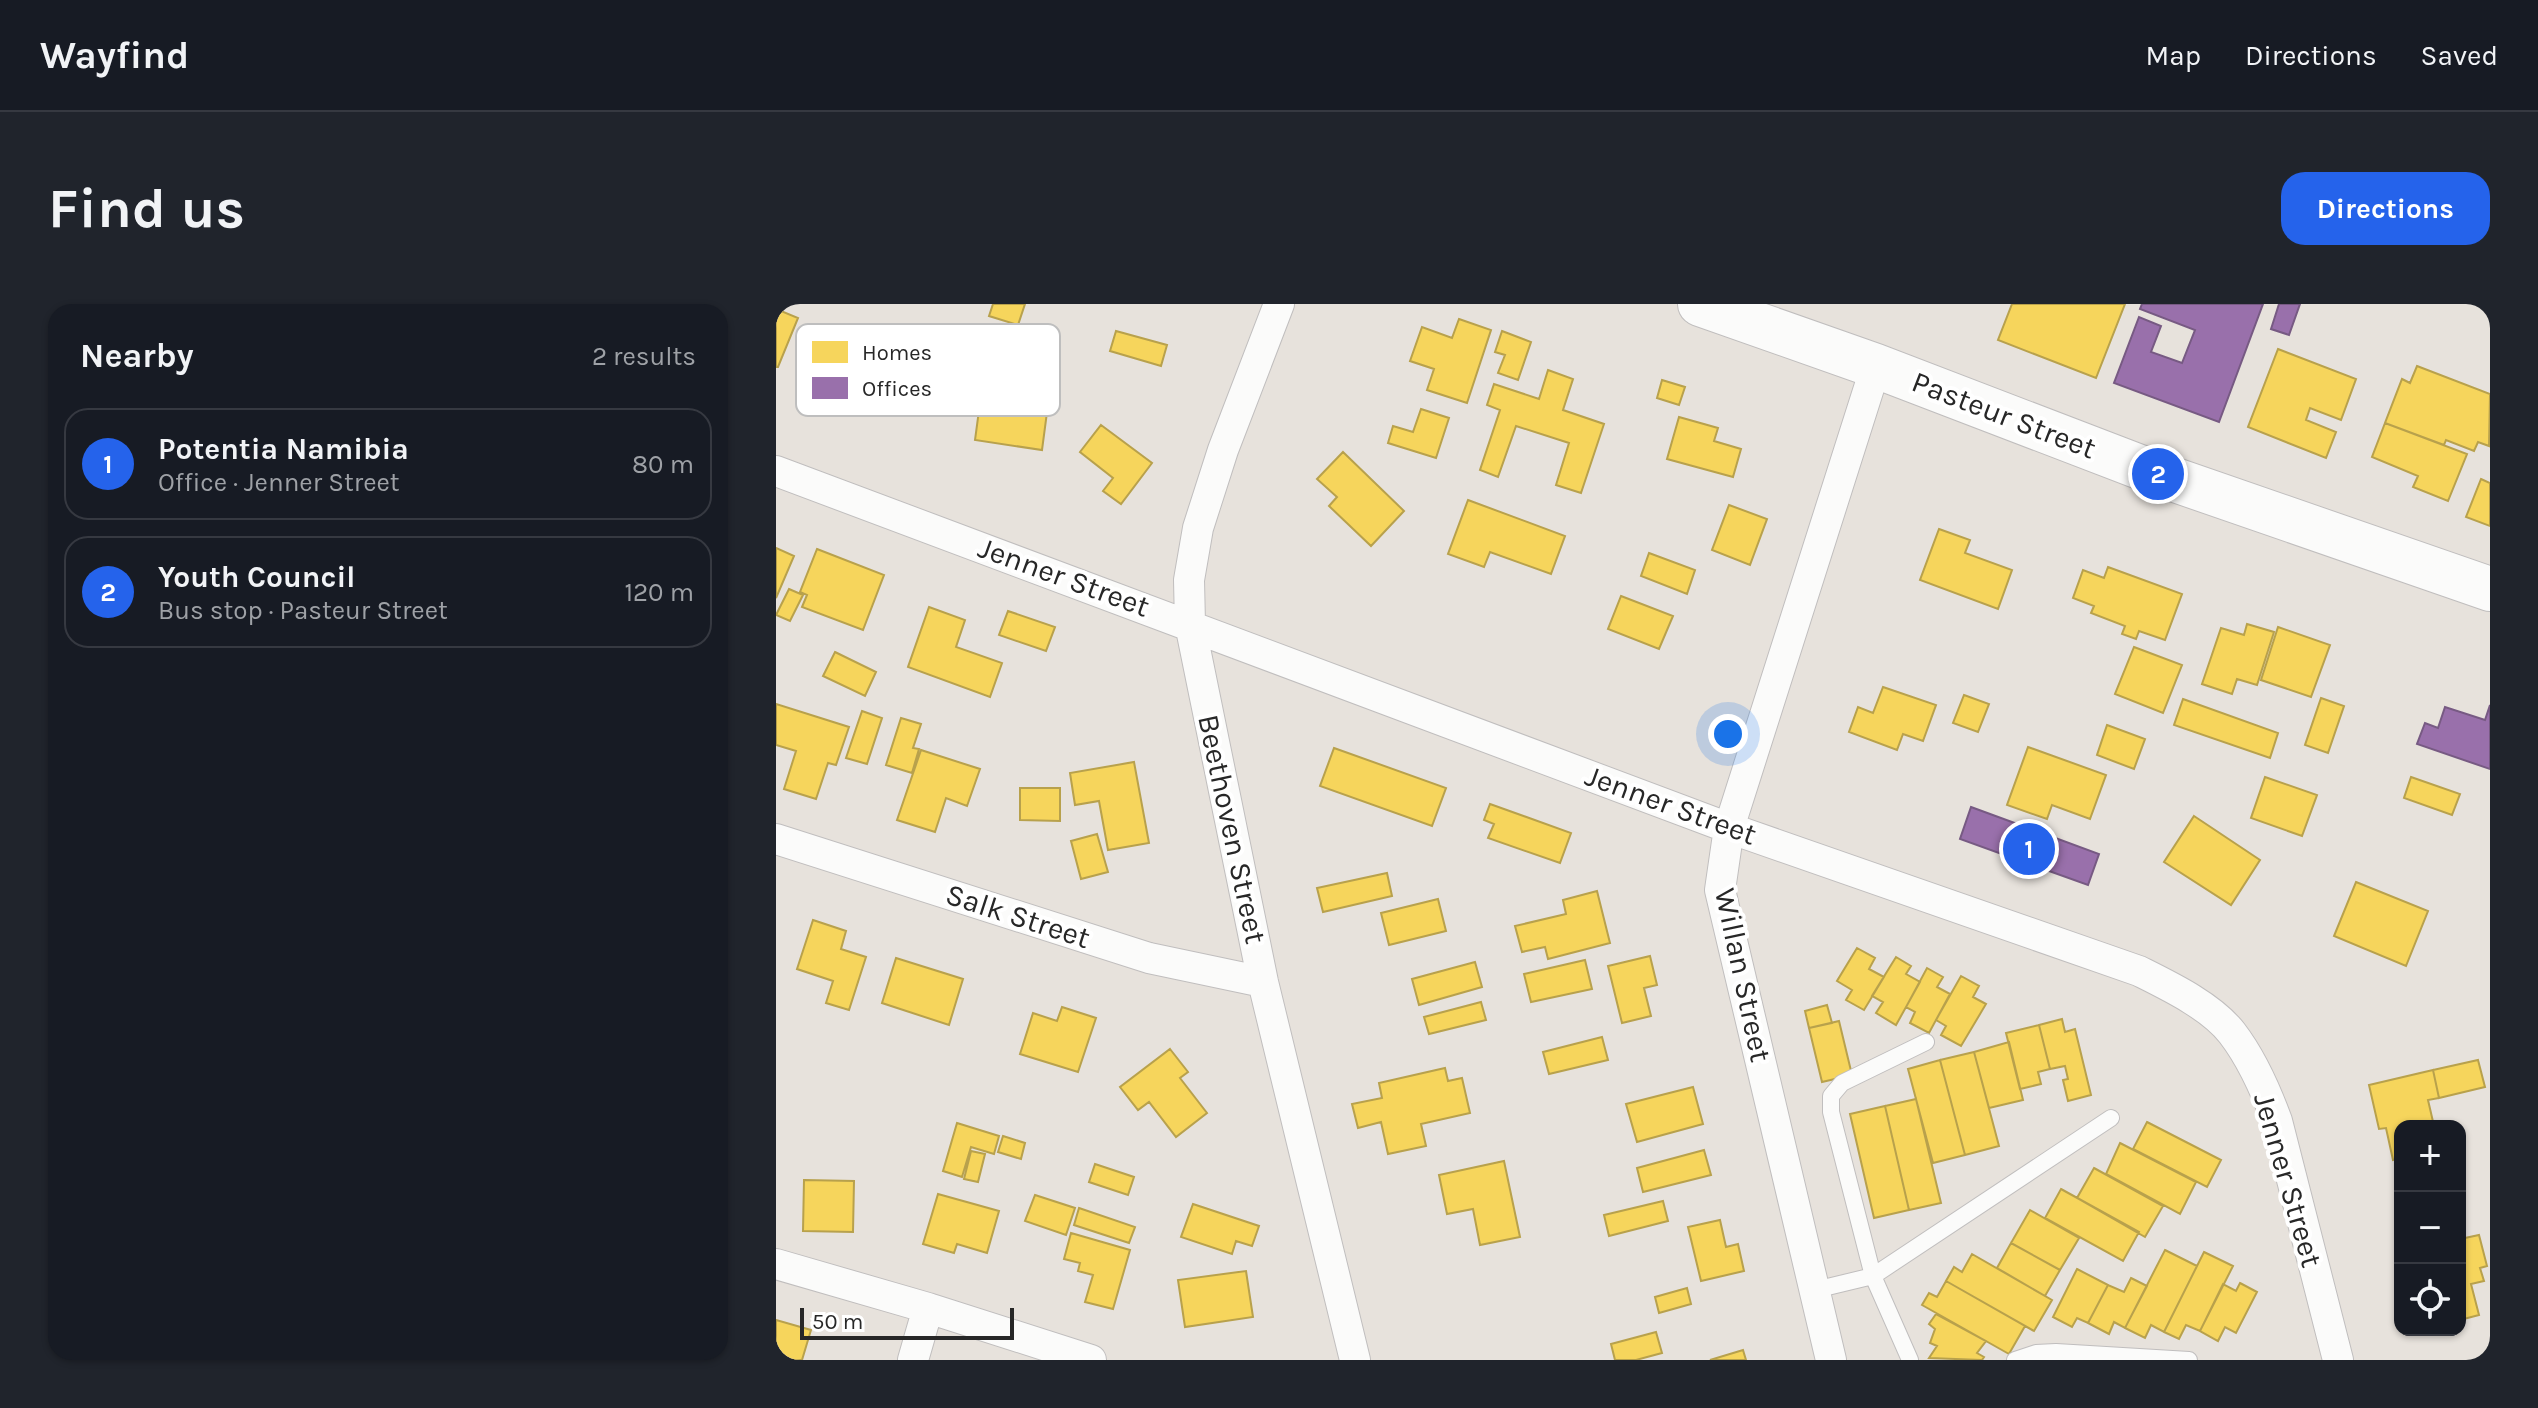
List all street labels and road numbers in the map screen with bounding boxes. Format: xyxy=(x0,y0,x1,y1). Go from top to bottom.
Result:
street label: Pasteur Street xyxy=(1907,363,2101,467)
street label: Jenner Street xyxy=(974,529,1154,625)
street label: Beethoven Street xyxy=(1190,711,1274,947)
street label: Jenner Street xyxy=(1581,757,1761,853)
street label: Salk Street xyxy=(941,876,1095,956)
street label: Willan Street xyxy=(1707,885,1779,1065)
street label: Jenner Street xyxy=(2246,1089,2330,1271)

